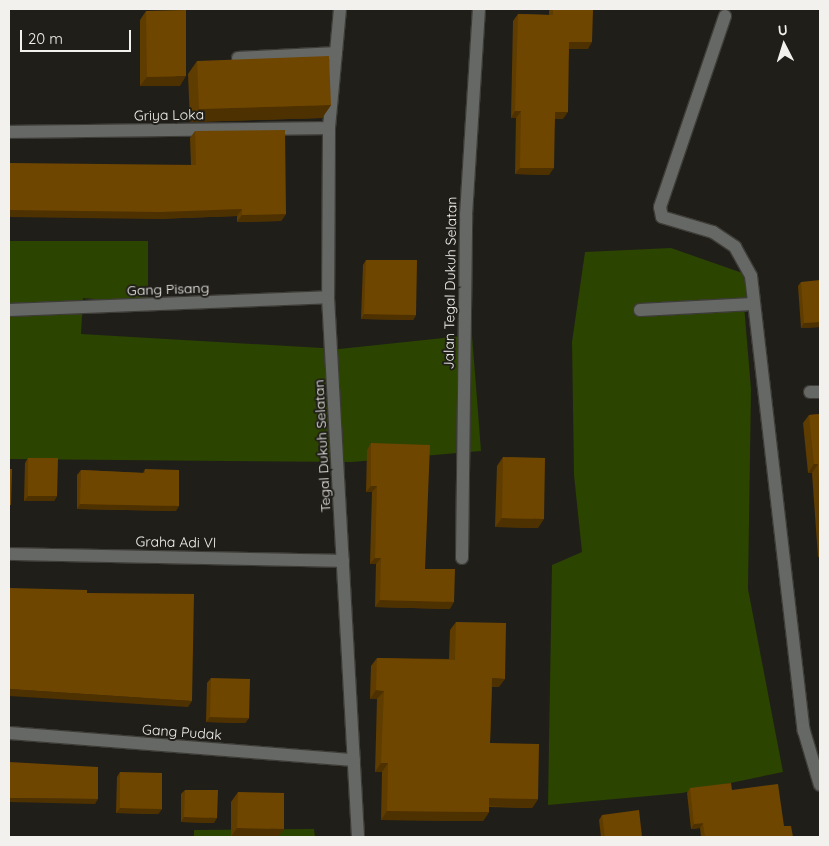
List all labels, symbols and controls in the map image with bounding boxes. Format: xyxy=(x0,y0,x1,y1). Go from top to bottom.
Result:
scale bar xyxy=(22,20,134,52)
north arrow xyxy=(759,20,809,70)
text: U xyxy=(777,21,788,39)
text: 20 m xyxy=(28,29,63,48)
street label: Griya Loka xyxy=(134,106,204,124)
street label: Jalan Tegal Dukuh Selatan xyxy=(440,196,460,370)
street label: Gang Pisang xyxy=(127,279,209,299)
street label: Tegal Dukuh Selatan xyxy=(310,379,334,513)
street label: Graha Adi VI xyxy=(135,533,217,551)
street label: Gang Pudak xyxy=(142,721,222,743)

